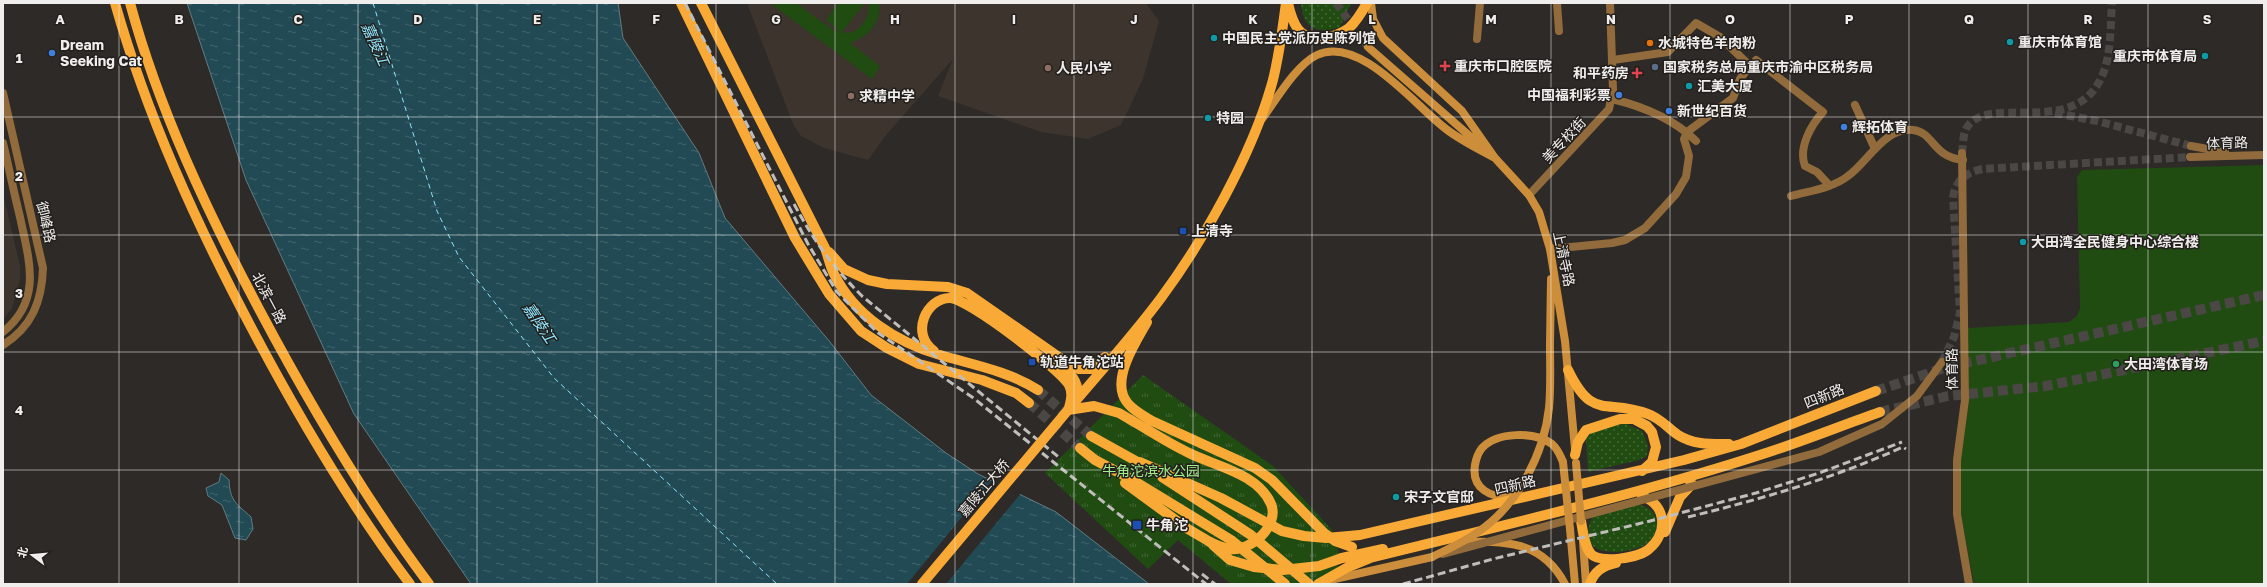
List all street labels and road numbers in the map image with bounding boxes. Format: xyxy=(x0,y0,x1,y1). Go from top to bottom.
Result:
street label: 美专校街 xyxy=(1538,113,1589,166)
street label: 体育路 xyxy=(2206,133,2248,152)
street label: 御峰路 xyxy=(33,200,59,244)
street label: 上清寺路 xyxy=(1550,230,1579,288)
street label: 北滨一路 xyxy=(249,269,290,326)
street label: 体育路 xyxy=(1943,348,1960,390)
street label: 四新路 xyxy=(1801,380,1846,411)
street label: 嘉陵江大桥 xyxy=(955,455,1013,520)
street label: 四新路 xyxy=(1493,472,1537,498)

